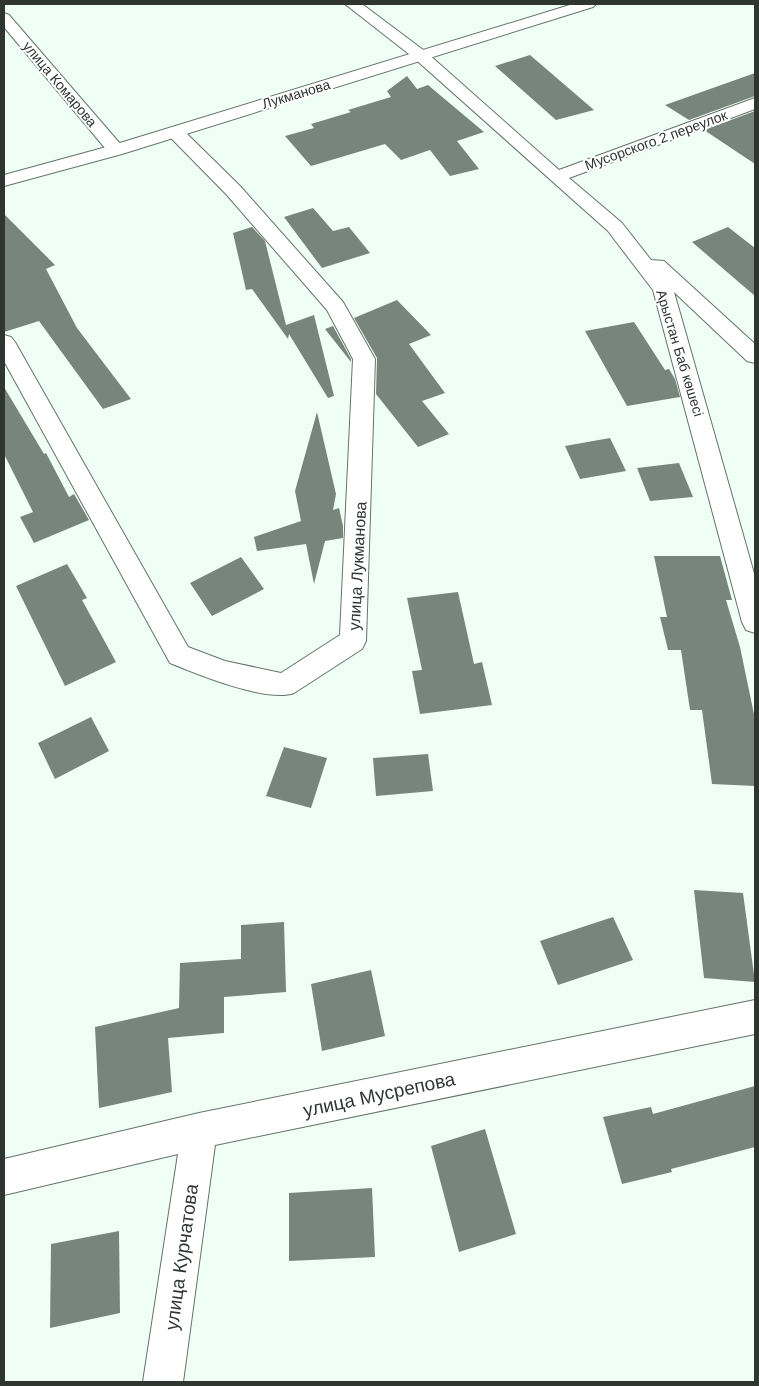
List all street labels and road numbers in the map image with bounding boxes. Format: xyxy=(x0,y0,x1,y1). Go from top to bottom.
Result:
street label: улица Комарова xyxy=(20,38,100,130)
street label: Лукманова xyxy=(260,76,332,112)
street label: Мусорского 2 переулок xyxy=(583,106,730,173)
street label: Арыстан Баб көшесі xyxy=(653,288,707,418)
street label: улица Лукманова xyxy=(346,501,369,631)
street label: улица Мусрепова xyxy=(301,1068,457,1121)
street label: улица Курчатова xyxy=(161,1182,202,1332)

